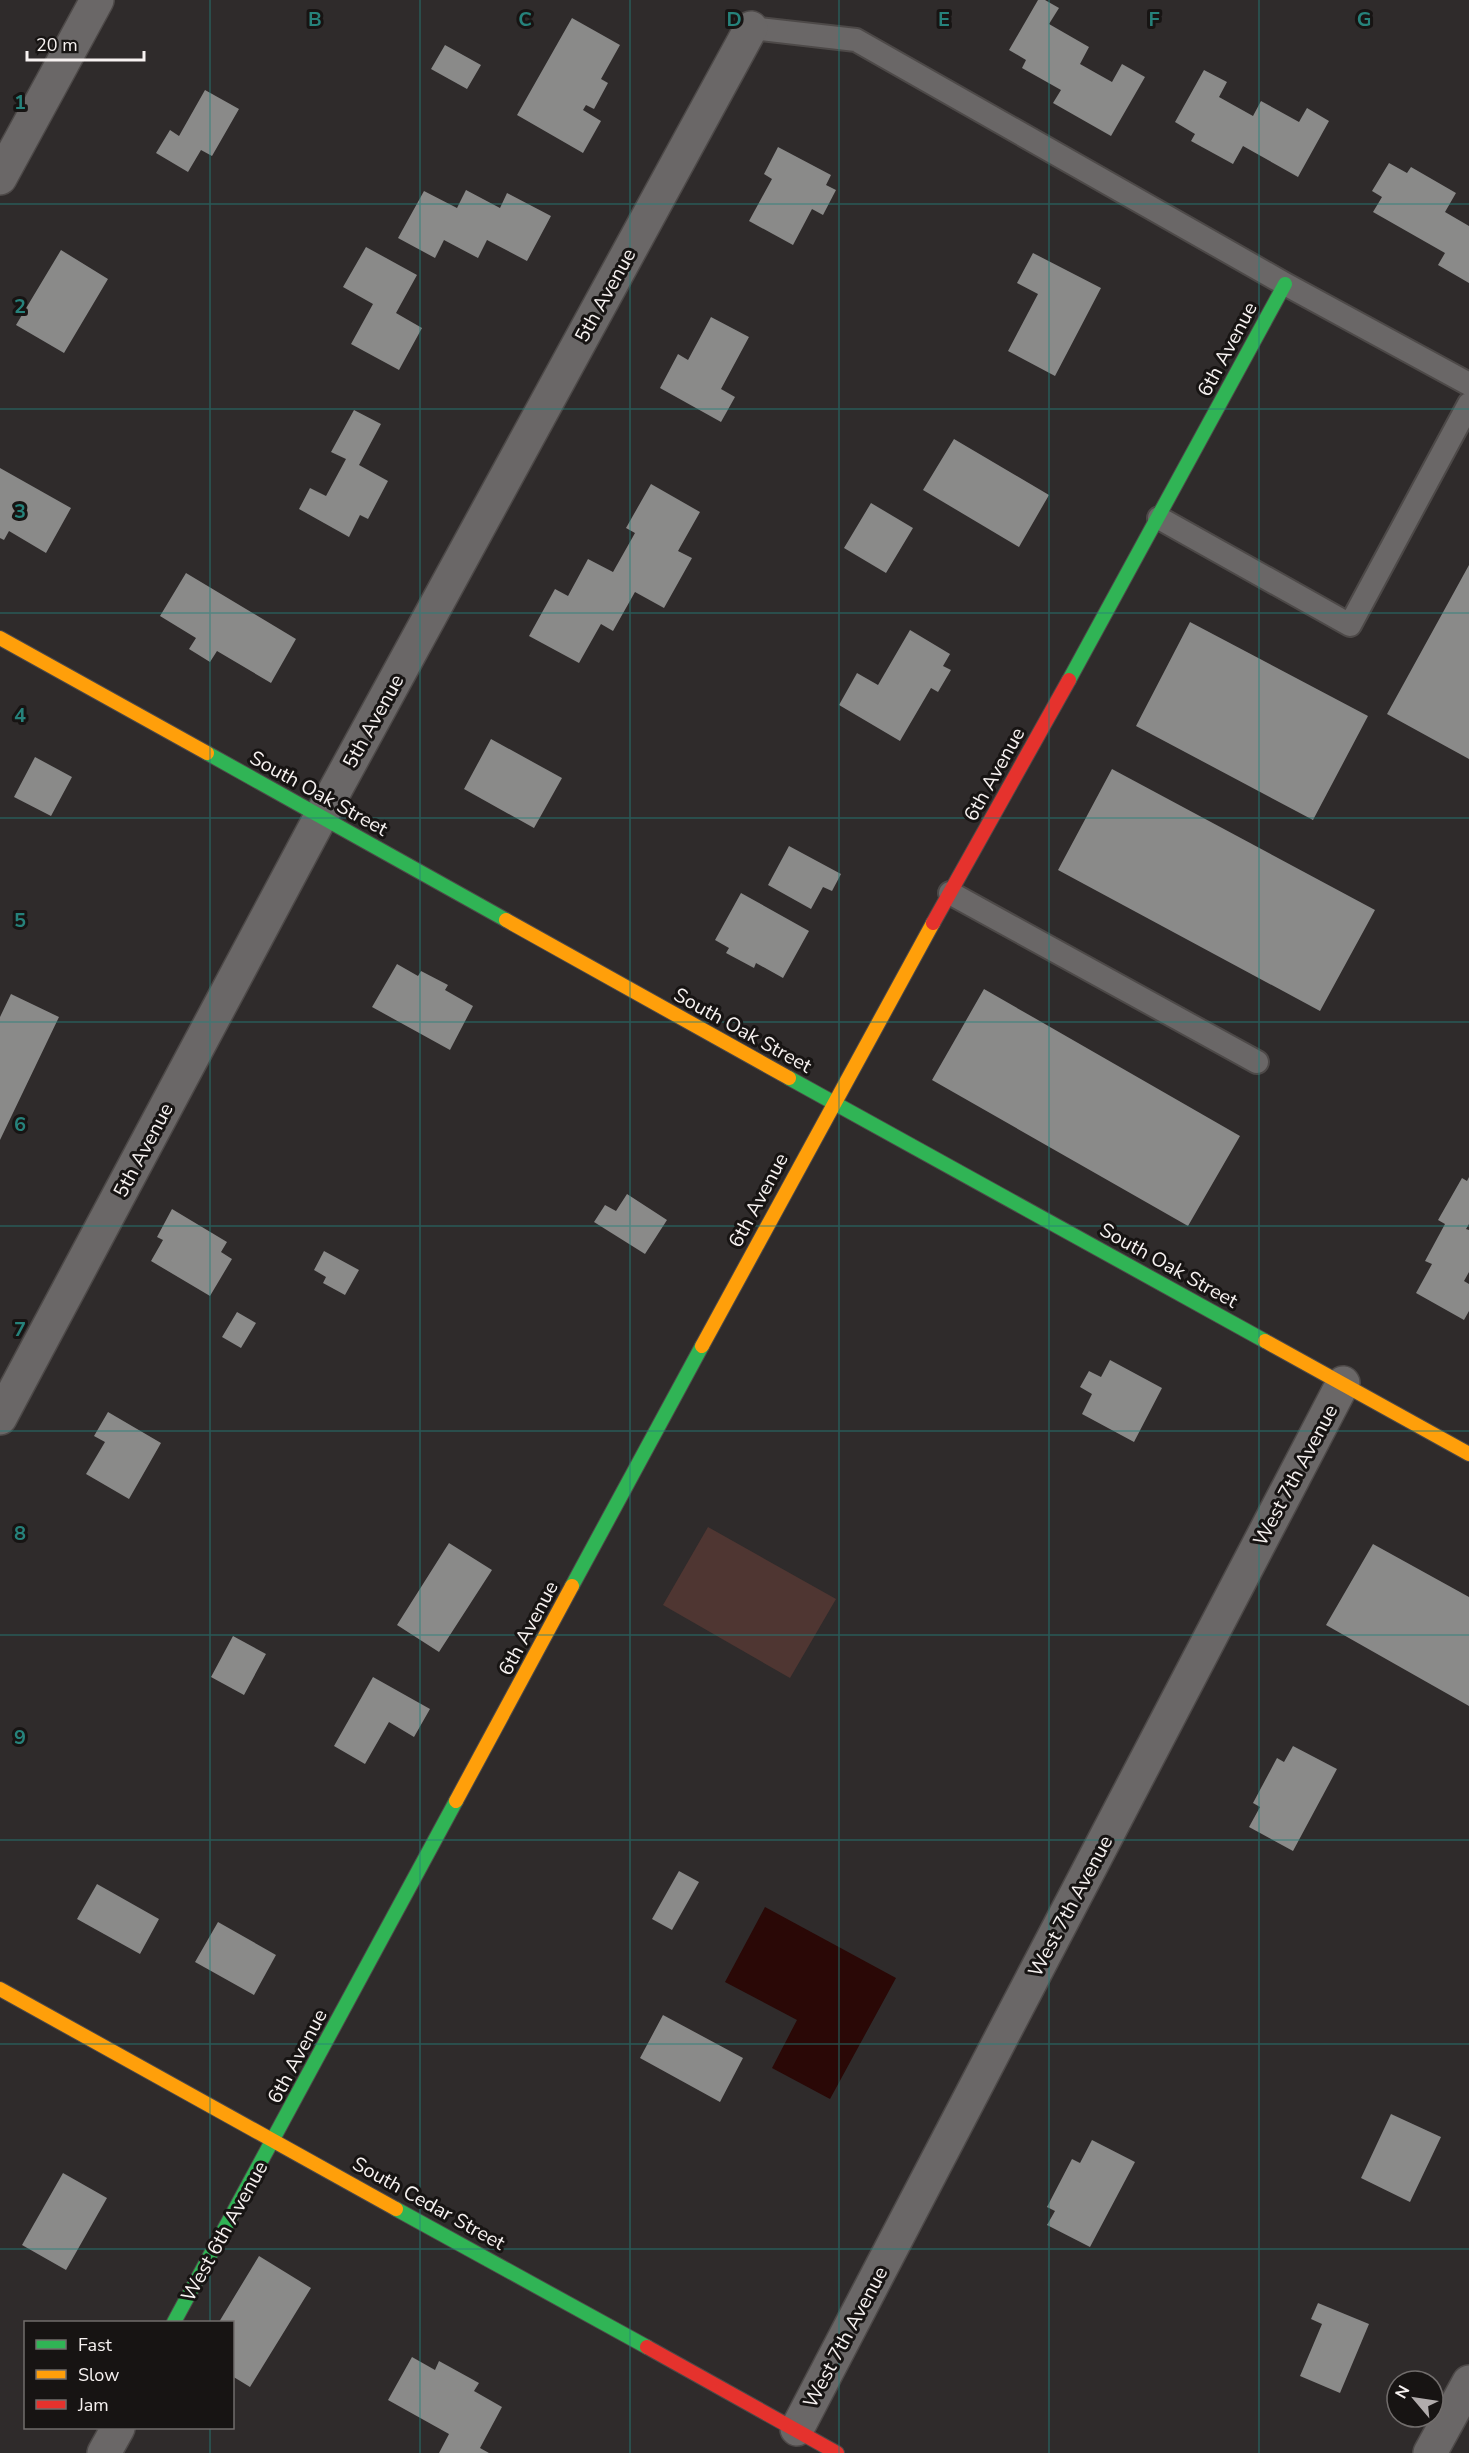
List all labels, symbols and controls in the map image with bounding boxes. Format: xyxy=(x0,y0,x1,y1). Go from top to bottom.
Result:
text: B xyxy=(308,6,322,33)
text: C xyxy=(518,6,532,33)
text: D xyxy=(726,6,742,33)
text: E xyxy=(938,6,950,33)
text: F xyxy=(1148,6,1160,33)
text: G xyxy=(1357,6,1371,33)
scale bar xyxy=(27,24,144,62)
text: 20 m xyxy=(36,33,78,57)
text: 1 xyxy=(14,89,26,116)
street label: 5th Avenue xyxy=(569,243,642,347)
text: 2 xyxy=(14,293,26,320)
street label: 6th Avenue xyxy=(1191,297,1264,401)
text: 3 xyxy=(14,498,26,525)
street label: 5th Avenue xyxy=(337,669,410,773)
text: 4 xyxy=(14,702,26,729)
street label: 6th Avenue xyxy=(958,722,1031,826)
street label: South Oak Street xyxy=(245,744,393,843)
text: 5 xyxy=(14,907,26,934)
street label: South Oak Street xyxy=(669,981,817,1080)
street label: 5th Avenue xyxy=(107,1098,180,1202)
text: 6 xyxy=(14,1111,26,1138)
street label: 6th Avenue xyxy=(722,1148,795,1252)
street label: South Oak Street xyxy=(1095,1216,1243,1315)
text: 7 xyxy=(14,1316,26,1343)
street label: West 7th Avenue xyxy=(1247,1400,1344,1551)
text: 8 xyxy=(14,1520,26,1547)
street label: 6th Avenue xyxy=(492,1576,565,1680)
text: 9 xyxy=(14,1724,26,1751)
street label: West 7th Avenue xyxy=(1022,1831,1119,1982)
street label: 6th Avenue xyxy=(261,2004,334,2108)
street label: South Cedar Street xyxy=(348,2150,511,2257)
street label: West 6th Avenue xyxy=(175,2156,274,2306)
street label: West 7th Avenue xyxy=(797,2262,894,2413)
legend xyxy=(24,2321,234,2429)
text: Fast xyxy=(78,2333,113,2357)
text: Slow xyxy=(78,2363,119,2387)
north arrow xyxy=(1385,2369,1445,2429)
text: N xyxy=(1390,2382,1415,2403)
text: Jam xyxy=(77,2393,109,2417)

